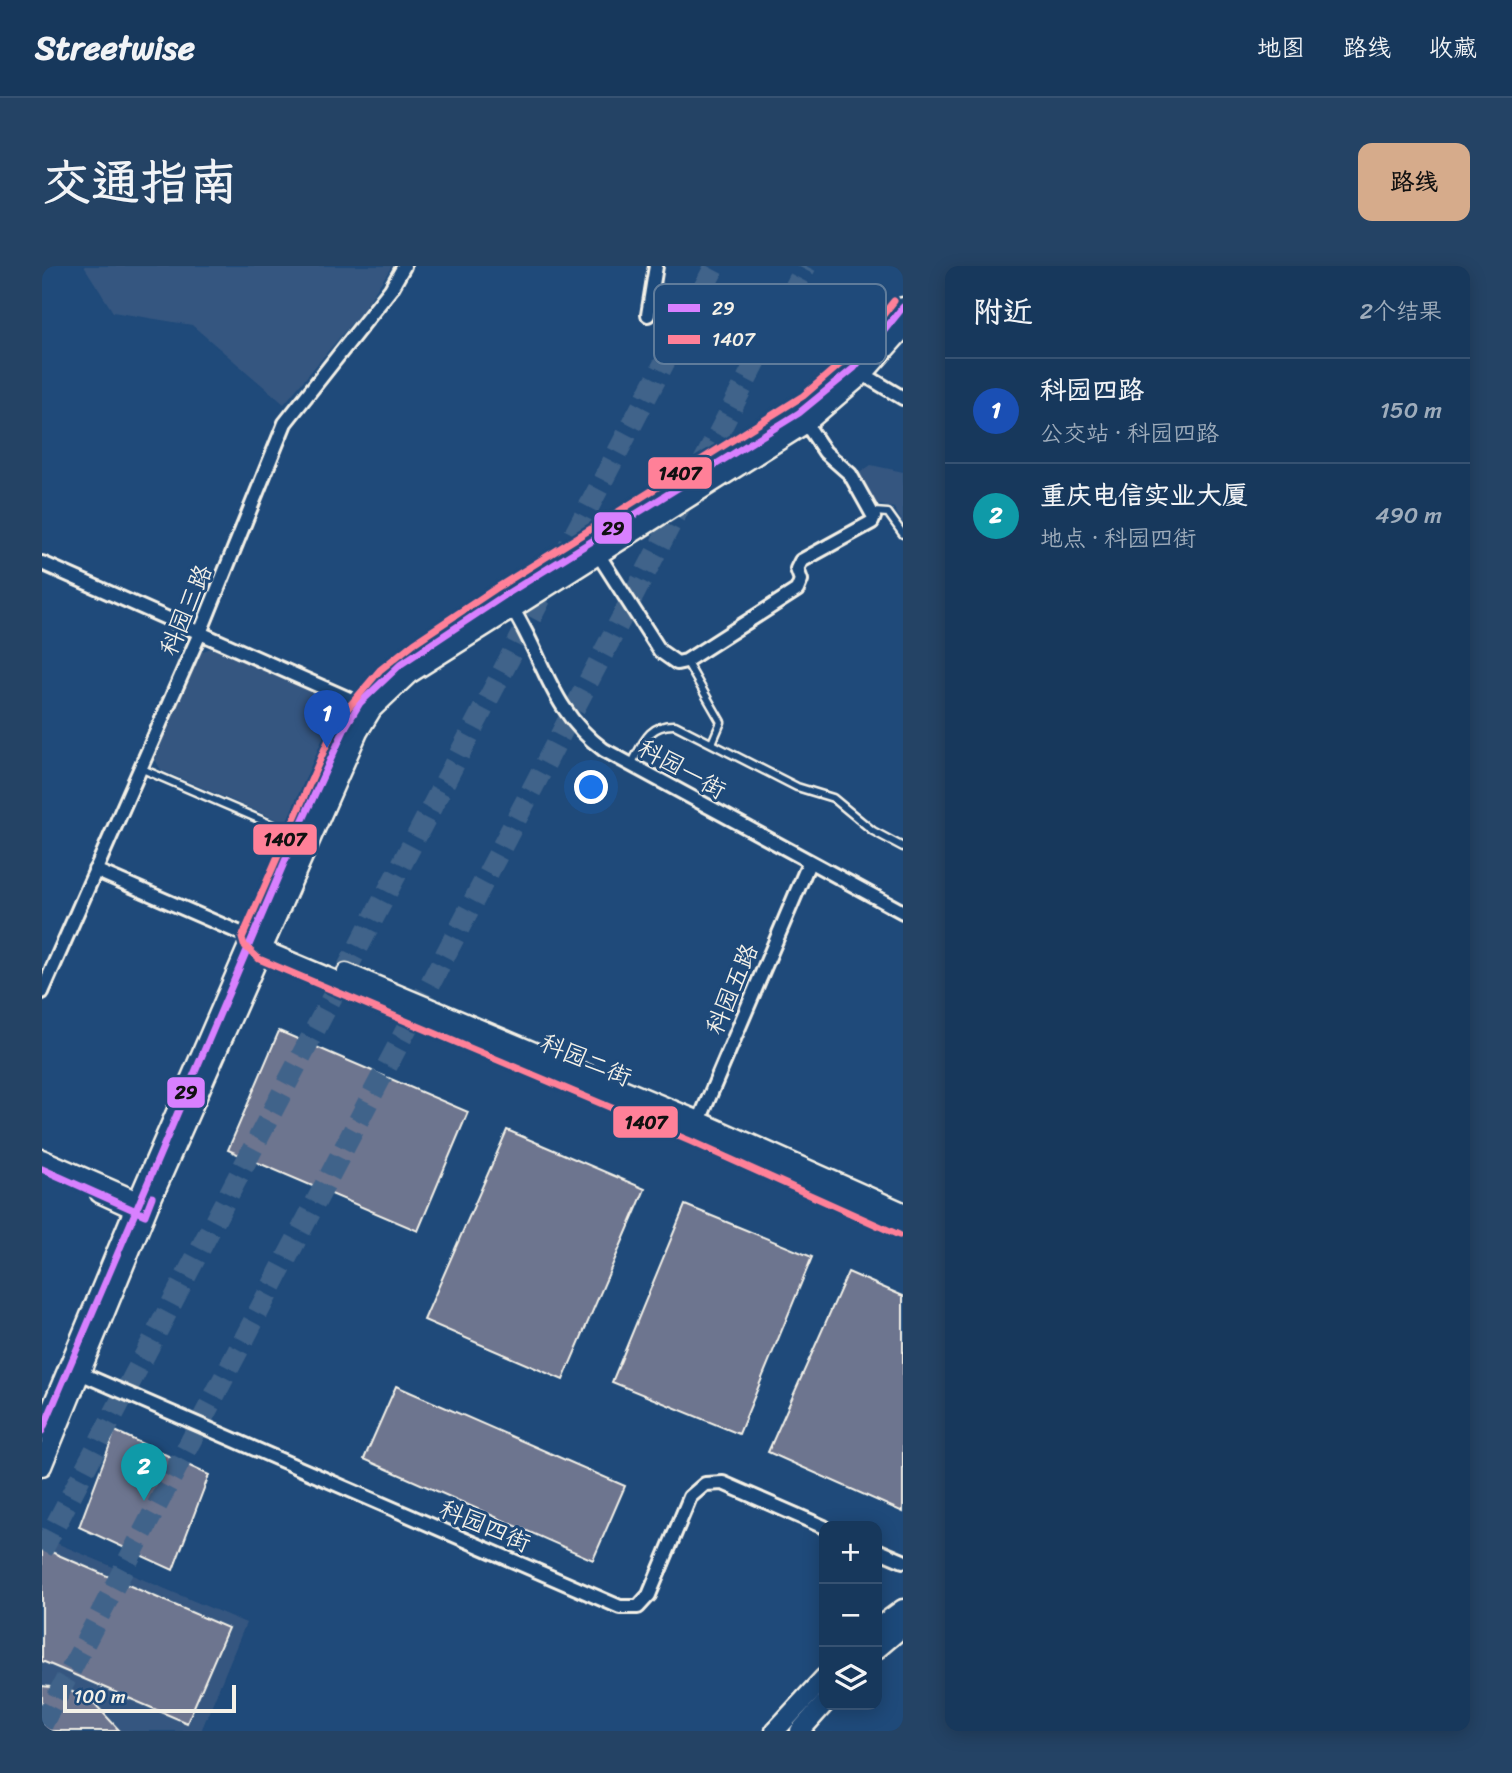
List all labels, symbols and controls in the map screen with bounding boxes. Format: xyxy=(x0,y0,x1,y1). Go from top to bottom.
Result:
text: Streetwise xyxy=(35,19,195,77)
text: 地图 xyxy=(1257,27,1305,69)
text: 路线 xyxy=(1343,27,1391,69)
text: 收藏 xyxy=(1429,27,1477,69)
text: 交通指南 xyxy=(42,139,238,226)
button: 路线 xyxy=(1358,143,1470,221)
legend xyxy=(654,284,886,364)
text: 附近 xyxy=(973,285,1033,339)
text: 2个结果 xyxy=(1360,291,1442,332)
text: 29 xyxy=(712,292,735,325)
text: 1407 xyxy=(712,323,756,356)
text: 科园四路 xyxy=(1040,367,1144,413)
text: 1 xyxy=(991,390,1001,431)
text: 150 m xyxy=(1380,390,1442,431)
text: 公交站 · 科园四路 xyxy=(1040,413,1219,454)
line badge: 1407 xyxy=(647,456,713,490)
text: 1407 xyxy=(659,457,704,490)
text: 重庆电信实业大厦 xyxy=(1040,472,1248,518)
text: 2 xyxy=(989,495,1003,536)
text: 490 m xyxy=(1375,495,1442,536)
line badge: 29 xyxy=(593,511,633,545)
text: 29 xyxy=(601,512,625,545)
text: 地点 · 科园四街 xyxy=(1040,518,1196,559)
street label: 科园三路 xyxy=(148,558,224,662)
pin: 1 xyxy=(304,690,350,748)
street label: 科园一街 xyxy=(630,727,734,811)
your location xyxy=(574,770,608,804)
line badge: 1407 xyxy=(252,823,318,856)
text: 1407 xyxy=(264,823,309,856)
street label: 科园五路 xyxy=(694,937,770,1041)
street label: 科园二街 xyxy=(534,1022,638,1098)
line badge: 29 xyxy=(166,1076,206,1109)
text: 29 xyxy=(174,1076,198,1109)
line badge: 1407 xyxy=(612,1105,679,1139)
text: 1407 xyxy=(625,1106,670,1139)
pin: 2 xyxy=(121,1443,167,1501)
street label: 科园四街 xyxy=(433,1488,537,1564)
map controls xyxy=(819,1521,882,1710)
button: + xyxy=(819,1521,882,1584)
button: − xyxy=(819,1584,882,1647)
button: layers xyxy=(819,1647,882,1710)
text: 100 m xyxy=(74,1680,126,1713)
scale bar xyxy=(63,1682,236,1714)

